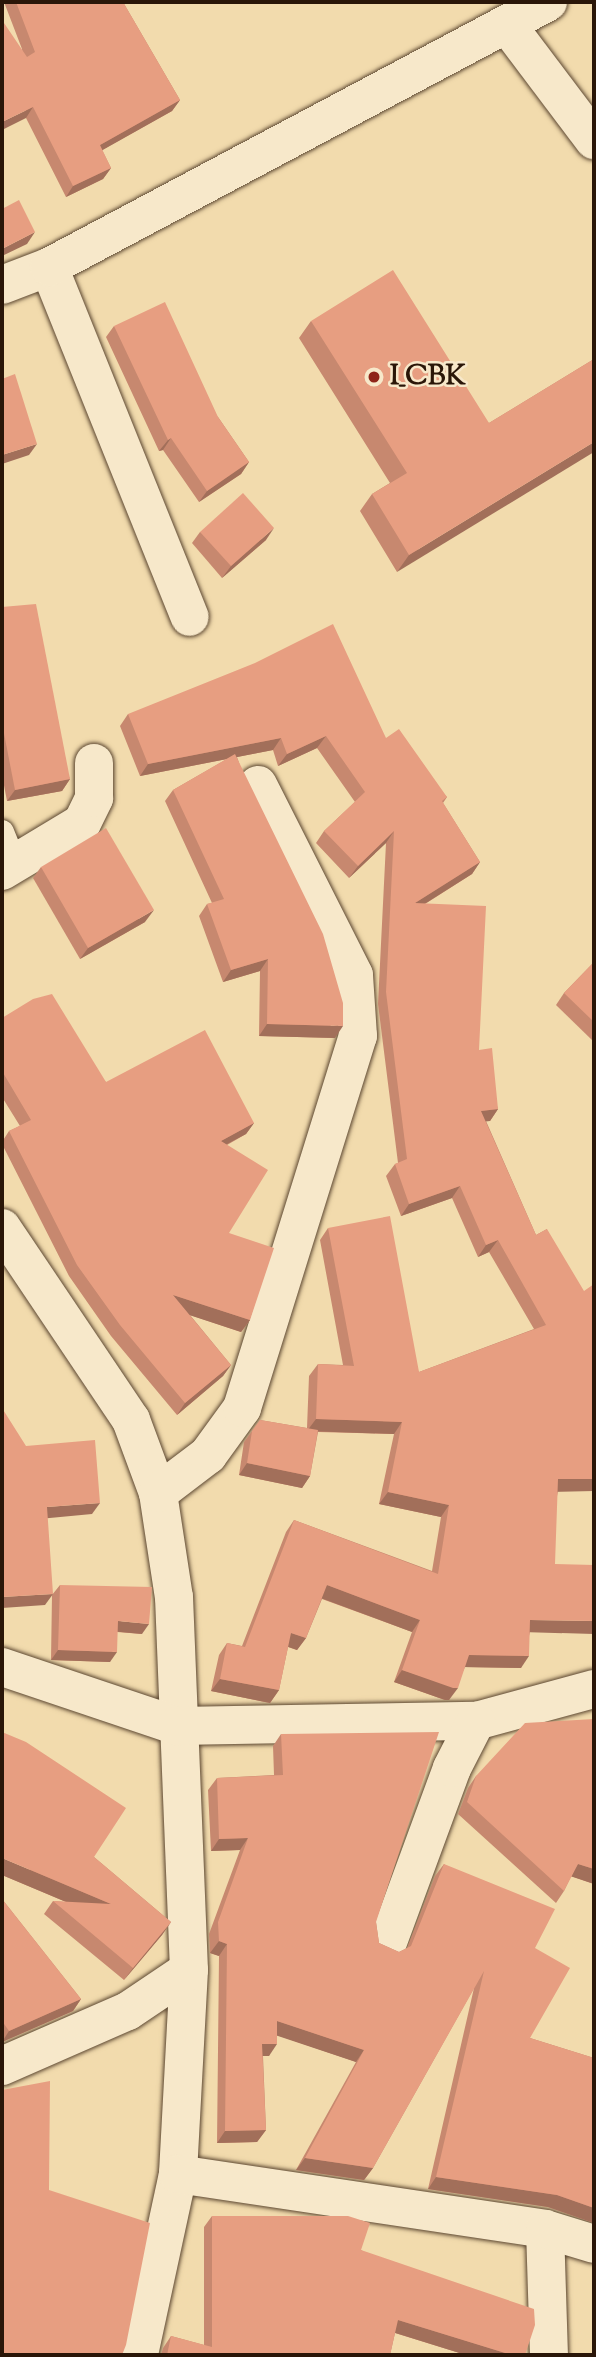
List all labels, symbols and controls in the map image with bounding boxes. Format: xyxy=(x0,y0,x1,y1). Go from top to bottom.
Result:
place label: I_CBK xyxy=(390,360,466,394)
marker: I_CBK xyxy=(364,367,384,387)

